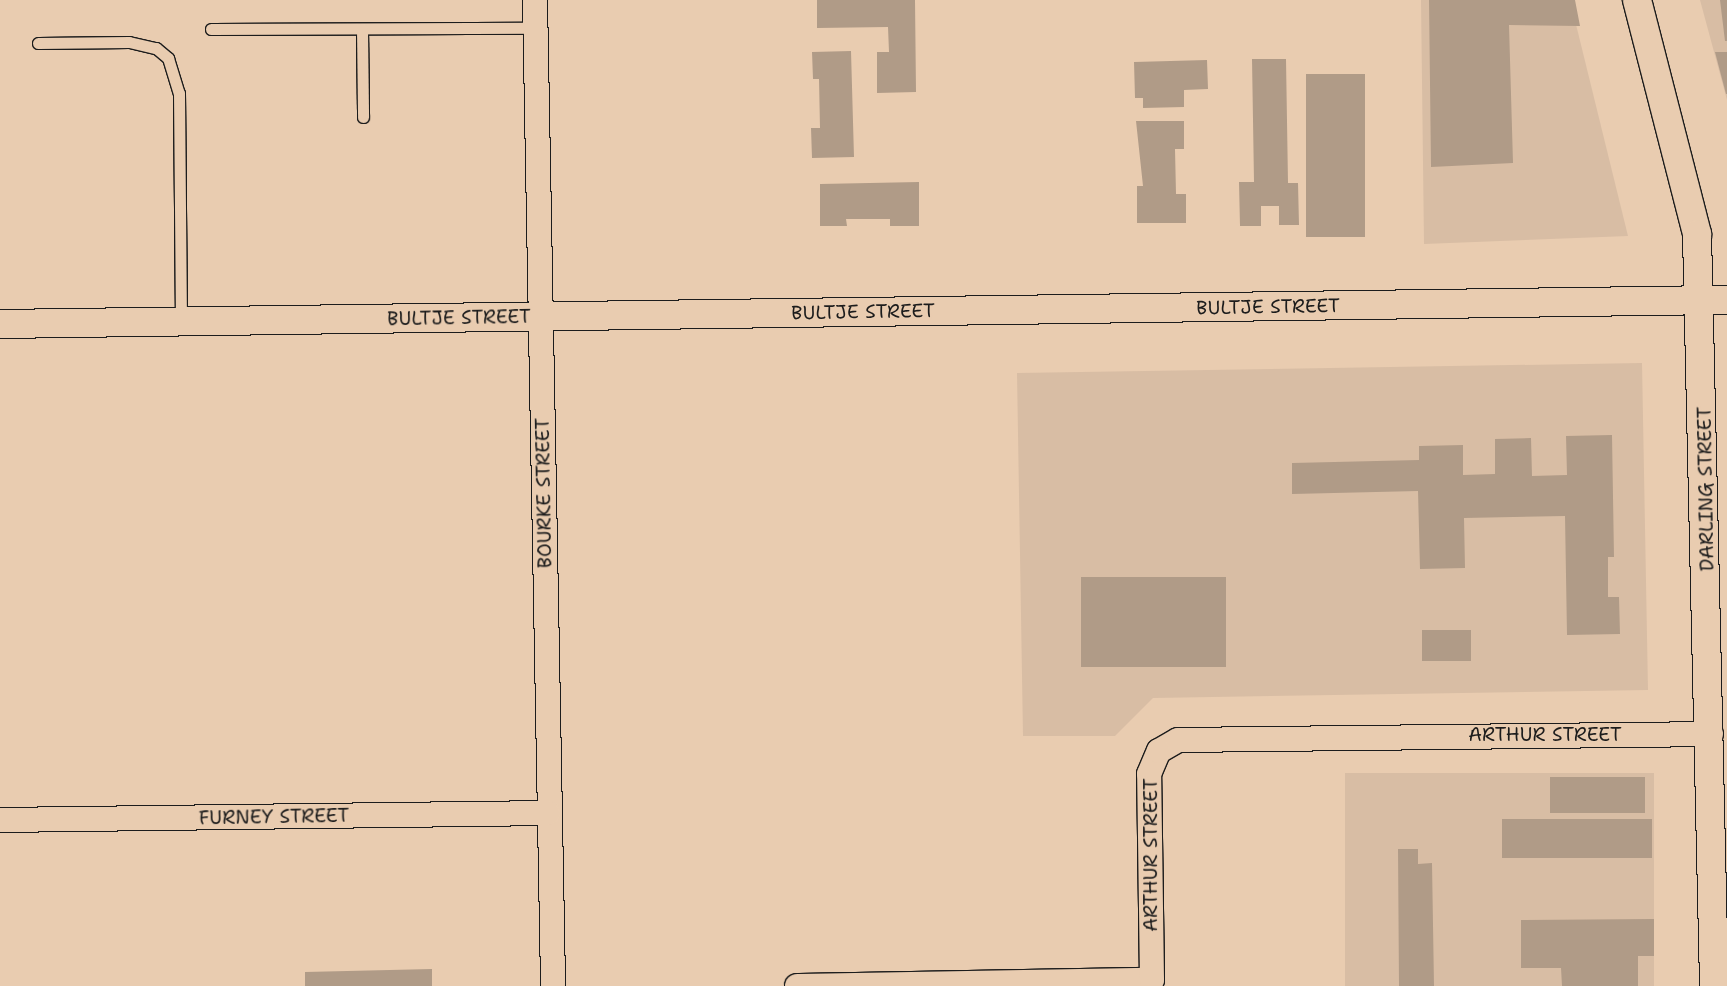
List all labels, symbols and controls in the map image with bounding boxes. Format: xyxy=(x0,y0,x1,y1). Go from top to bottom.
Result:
street label: BULTJE STREET xyxy=(1196,294,1340,320)
street label: BULTJE STREET xyxy=(791,299,935,325)
street label: BULTJE STREET xyxy=(387,305,531,331)
street label: DARLING STREET xyxy=(1693,407,1719,571)
street label: BOURKE STREET xyxy=(531,418,557,568)
street label: ARTHUR STREET xyxy=(1468,724,1622,746)
street label: ARTHUR STREET xyxy=(1140,778,1162,932)
street label: FURNEY STREET xyxy=(199,804,349,830)

